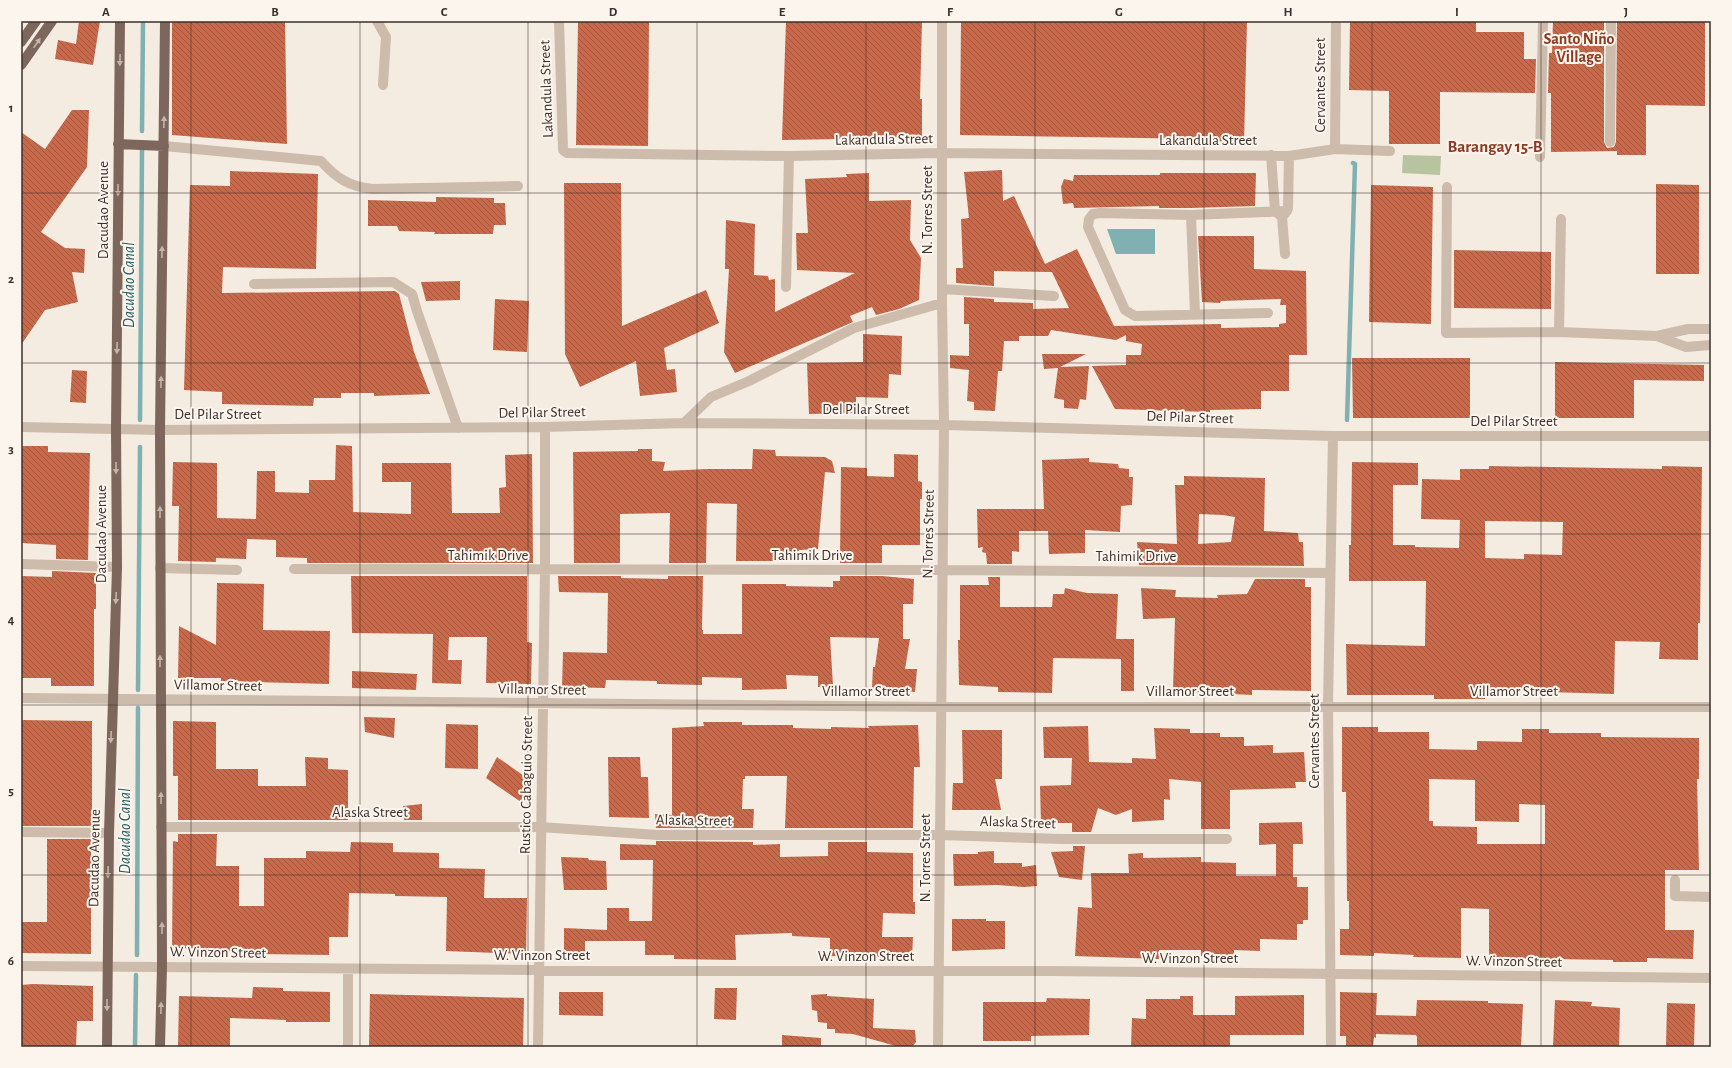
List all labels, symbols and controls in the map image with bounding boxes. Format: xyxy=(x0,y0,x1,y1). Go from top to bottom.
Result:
text: A xyxy=(102,6,110,19)
text: B xyxy=(271,6,279,19)
text: C xyxy=(441,6,448,19)
text: D xyxy=(609,6,618,19)
text: E xyxy=(779,6,786,19)
text: F xyxy=(947,6,954,19)
text: G xyxy=(1115,6,1123,19)
text: H xyxy=(1283,6,1293,19)
text: I xyxy=(1455,6,1459,19)
text: J xyxy=(1624,6,1628,19)
district label: Santo Niño Village xyxy=(1543,31,1615,65)
street label: Cervantes Street xyxy=(1313,37,1328,132)
one-way arrow xyxy=(33,38,41,48)
street label: Lakandula Street xyxy=(537,40,556,138)
one-way arrow xyxy=(116,54,123,66)
text: 1 xyxy=(9,102,13,115)
one-way arrow xyxy=(161,115,167,128)
street label: Lakandula Street xyxy=(835,131,933,148)
street label: Lakandula Street xyxy=(1159,133,1257,148)
district label: Barangay 15-B xyxy=(1447,138,1543,156)
street label: Dacudao Avenue xyxy=(96,161,111,259)
street label: N. Torres Street xyxy=(920,165,935,255)
one-way arrow xyxy=(115,184,121,197)
water label: Dacudao Canal xyxy=(121,242,137,328)
one-way arrow xyxy=(159,246,166,258)
text: 2 xyxy=(8,273,14,286)
one-way arrow xyxy=(113,342,120,354)
one-way arrow xyxy=(158,375,164,388)
street label: Del Pilar Street xyxy=(822,402,910,417)
street label: Del Pilar Street xyxy=(498,404,586,421)
street label: Del Pilar Street xyxy=(174,407,262,422)
street label: Del Pilar Street xyxy=(1146,408,1234,427)
street label: Del Pilar Street xyxy=(1470,414,1558,429)
text: 3 xyxy=(8,443,14,456)
one-way arrow xyxy=(113,462,119,475)
street label: Dacudao Avenue xyxy=(94,485,109,583)
street label: N. Torres Street xyxy=(920,489,937,579)
one-way arrow xyxy=(157,505,163,518)
street label: Tahimik Drive xyxy=(448,548,529,563)
street label: Tahimik Drive xyxy=(772,548,853,563)
street label: Tahimik Drive xyxy=(1096,549,1177,564)
one-way arrow xyxy=(112,592,119,604)
text: 4 xyxy=(8,614,15,627)
one-way arrow xyxy=(157,654,163,667)
street label: Villamor Street xyxy=(174,677,262,694)
street label: Villamor Street xyxy=(498,681,586,698)
street label: Villamor Street xyxy=(822,684,910,699)
street label: Villamor Street xyxy=(1146,684,1234,699)
street label: Villamor Street xyxy=(1470,684,1558,699)
street label: Cervantes Street xyxy=(1307,693,1322,788)
street label: Rustico Cabaguio Street xyxy=(518,715,535,854)
one-way arrow xyxy=(108,731,115,743)
text: 5 xyxy=(8,785,14,798)
water label: Dacudao Canal xyxy=(117,788,133,874)
one-way arrow xyxy=(158,791,164,804)
street label: Alaska Street xyxy=(332,805,408,820)
street label: Dacudao Avenue xyxy=(86,809,103,907)
street label: Alaska Street xyxy=(656,812,732,829)
street label: N. Torres Street xyxy=(918,813,933,903)
street label: Alaska Street xyxy=(980,814,1056,831)
one-way arrow xyxy=(105,866,111,879)
one-way arrow xyxy=(159,921,165,934)
street label: W. Vinzon Street xyxy=(170,944,267,961)
street label: W. Vinzon Street xyxy=(494,948,590,963)
street label: W. Vinzon Street xyxy=(818,949,914,964)
street label: W. Vinzon Street xyxy=(1142,951,1238,966)
street label: W. Vinzon Street xyxy=(1466,953,1563,970)
text: 6 xyxy=(8,955,14,968)
one-way arrow xyxy=(104,999,110,1012)
one-way arrow xyxy=(158,1001,164,1014)

